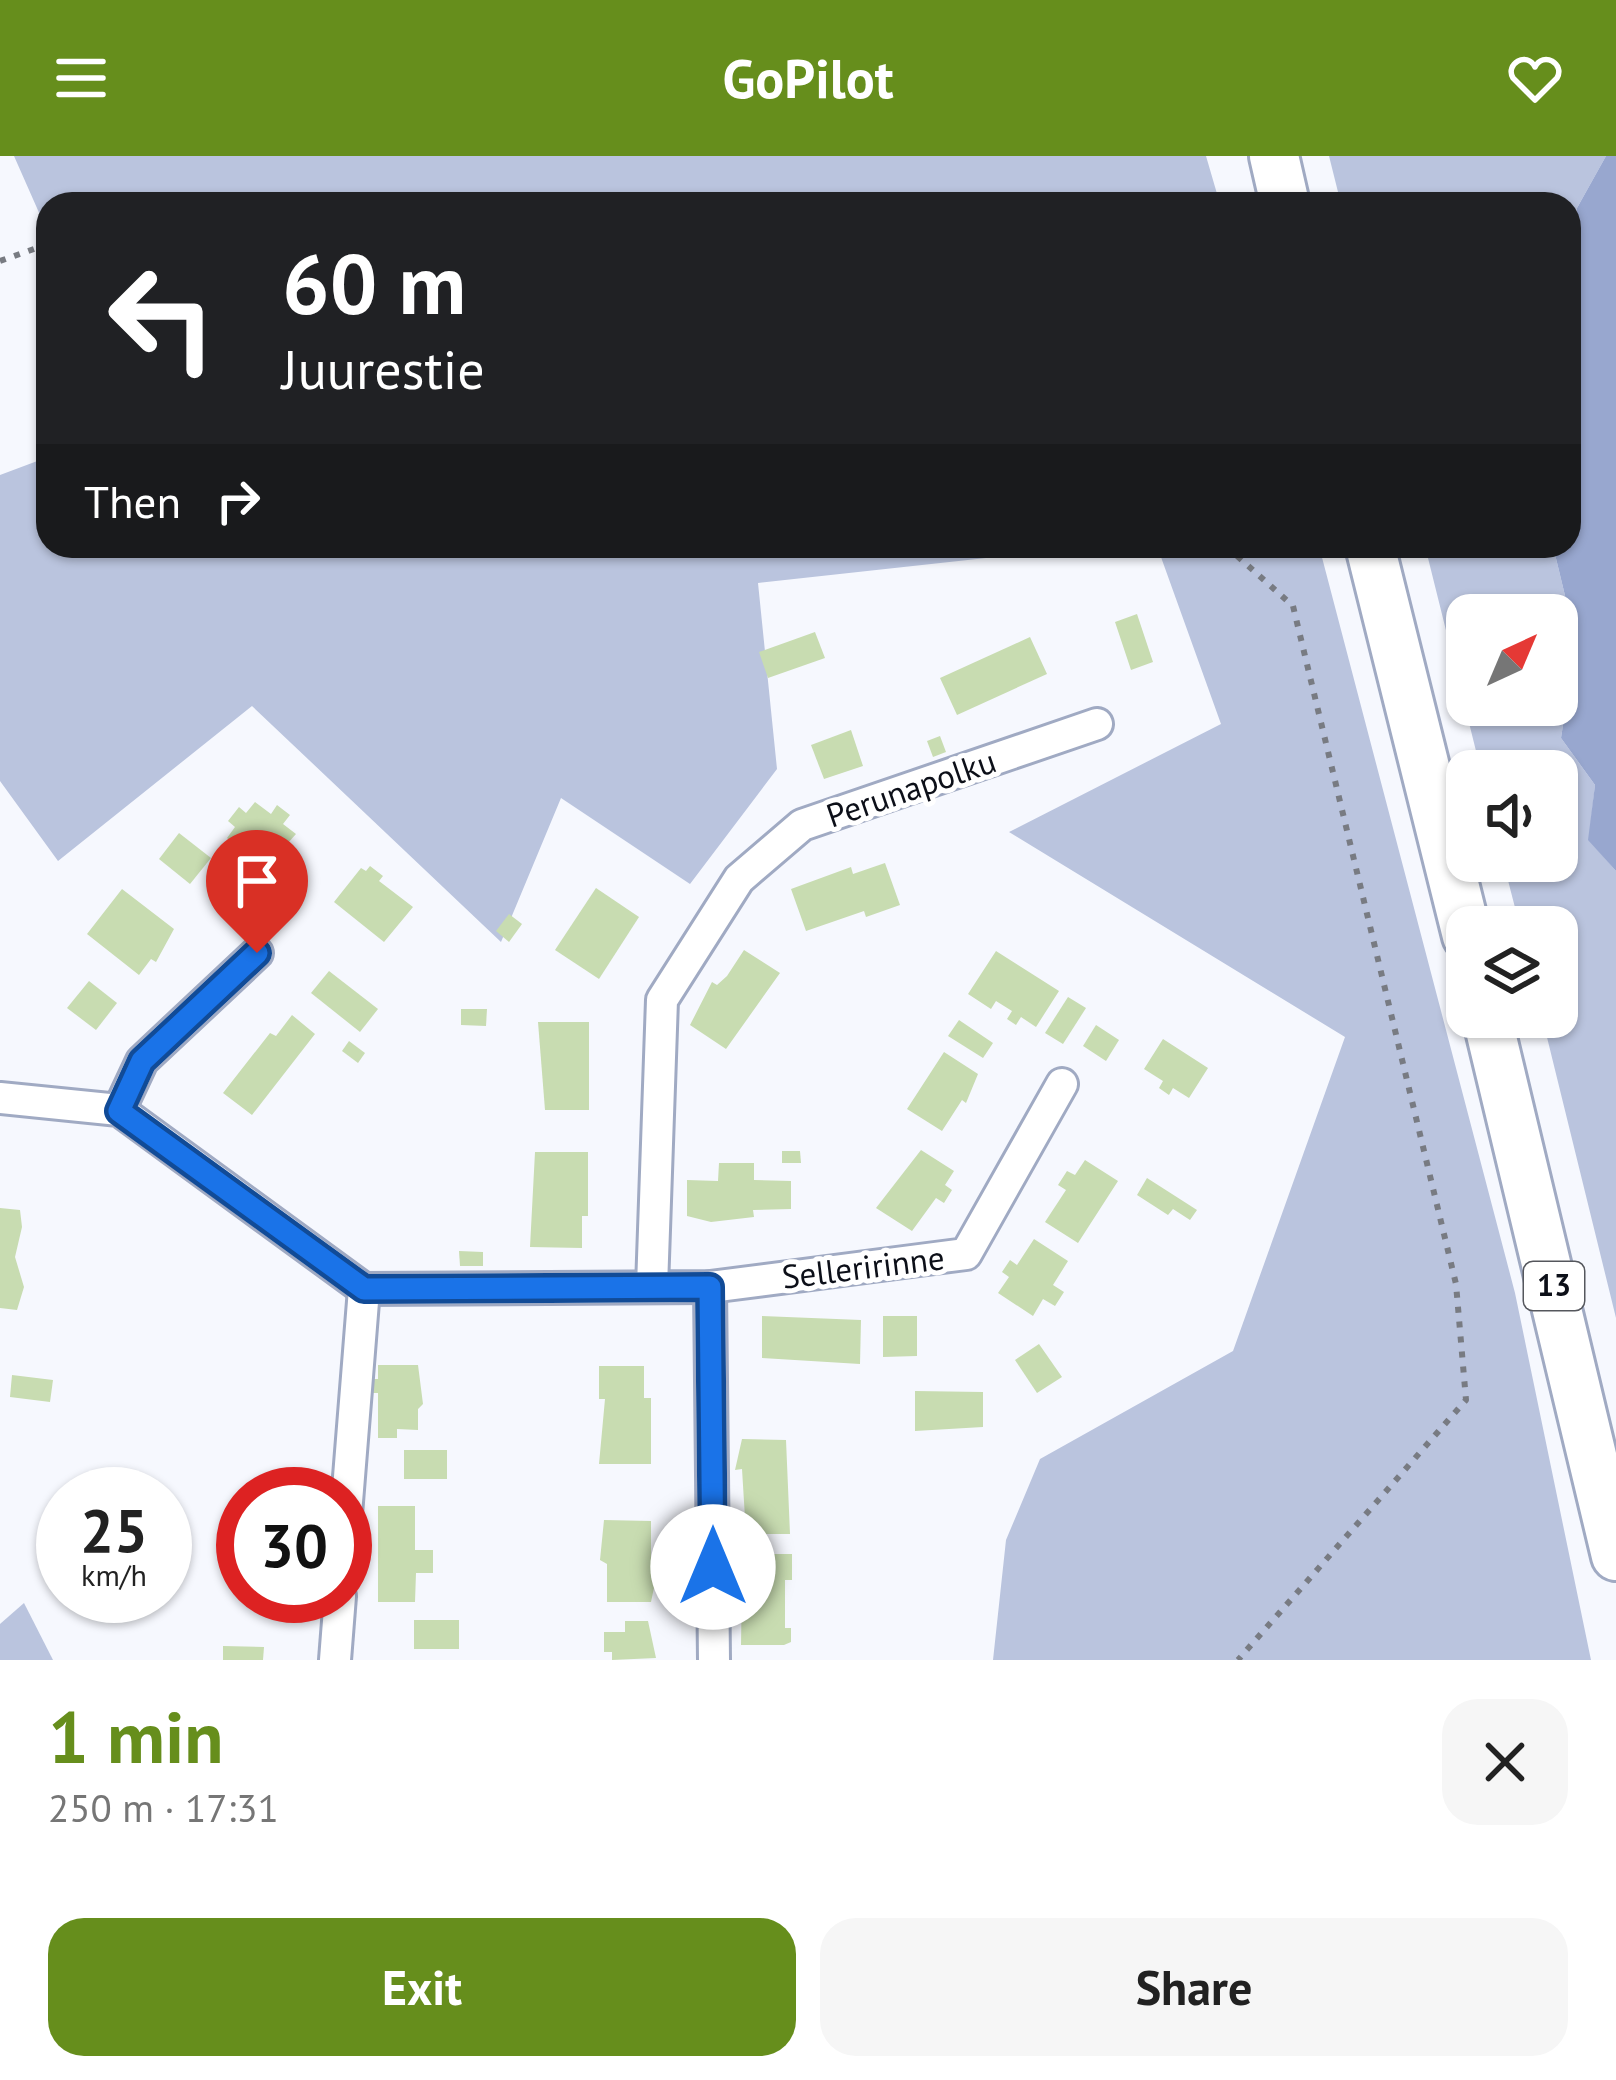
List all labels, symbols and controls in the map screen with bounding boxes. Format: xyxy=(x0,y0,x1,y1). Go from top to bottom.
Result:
text: GoPilot xyxy=(722,43,894,113)
icon: menu xyxy=(48,45,114,111)
icon: heart xyxy=(1502,45,1568,111)
text: 60 m xyxy=(282,228,466,337)
icon: left xyxy=(84,240,240,396)
text: Juurestie xyxy=(282,334,485,404)
icon: right xyxy=(205,468,271,534)
text: Then xyxy=(84,472,181,530)
north arrow xyxy=(1446,594,1578,726)
map controls xyxy=(1446,594,1578,1038)
street label: Perunapolku xyxy=(821,739,1001,837)
button: sound xyxy=(1446,750,1578,882)
pin xyxy=(206,830,308,953)
icon: arrive xyxy=(224,848,290,914)
button: layers xyxy=(1446,906,1578,1038)
street label: Selleririnne xyxy=(779,1235,947,1298)
road number: 13 xyxy=(1524,1262,1584,1310)
speed limit sign: 30 xyxy=(216,1467,372,1623)
text: 25 xyxy=(80,1491,148,1569)
position arrow xyxy=(650,1504,776,1630)
text: km/h xyxy=(81,1555,147,1594)
text: 1 min xyxy=(48,1690,224,1783)
button: close xyxy=(1442,1699,1568,1825)
text: 250 m · 17:31 xyxy=(48,1782,279,1833)
button: Exit xyxy=(48,1918,796,2056)
button: Share xyxy=(820,1918,1568,2056)

